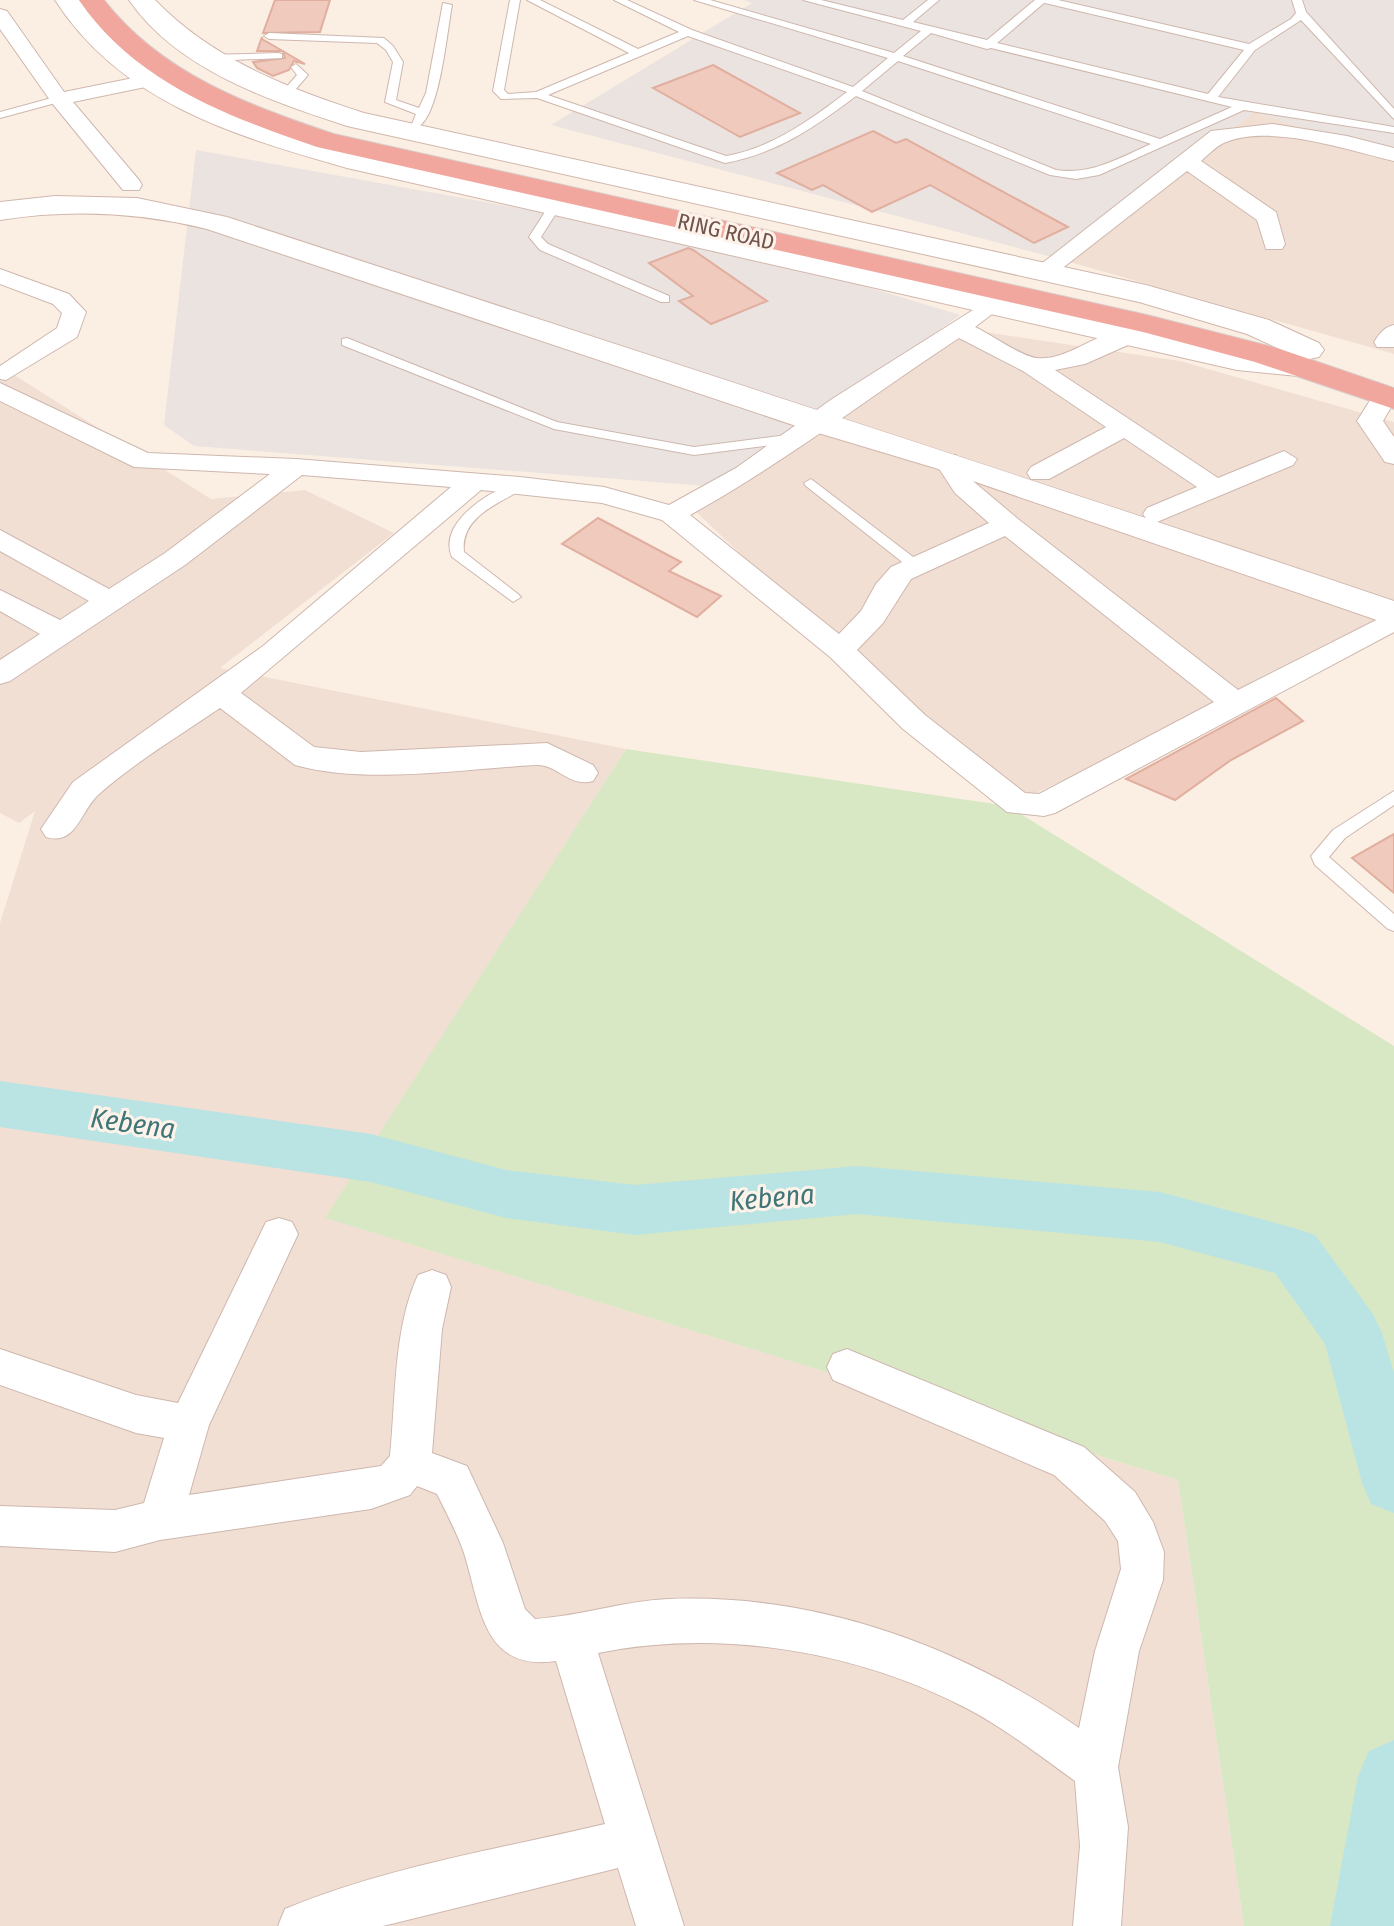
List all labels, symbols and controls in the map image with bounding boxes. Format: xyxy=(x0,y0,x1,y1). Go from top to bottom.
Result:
street label: RING ROAD xyxy=(675,207,777,256)
water label: Kebena xyxy=(89,1101,177,1146)
water label: Kebena xyxy=(728,1177,816,1218)

